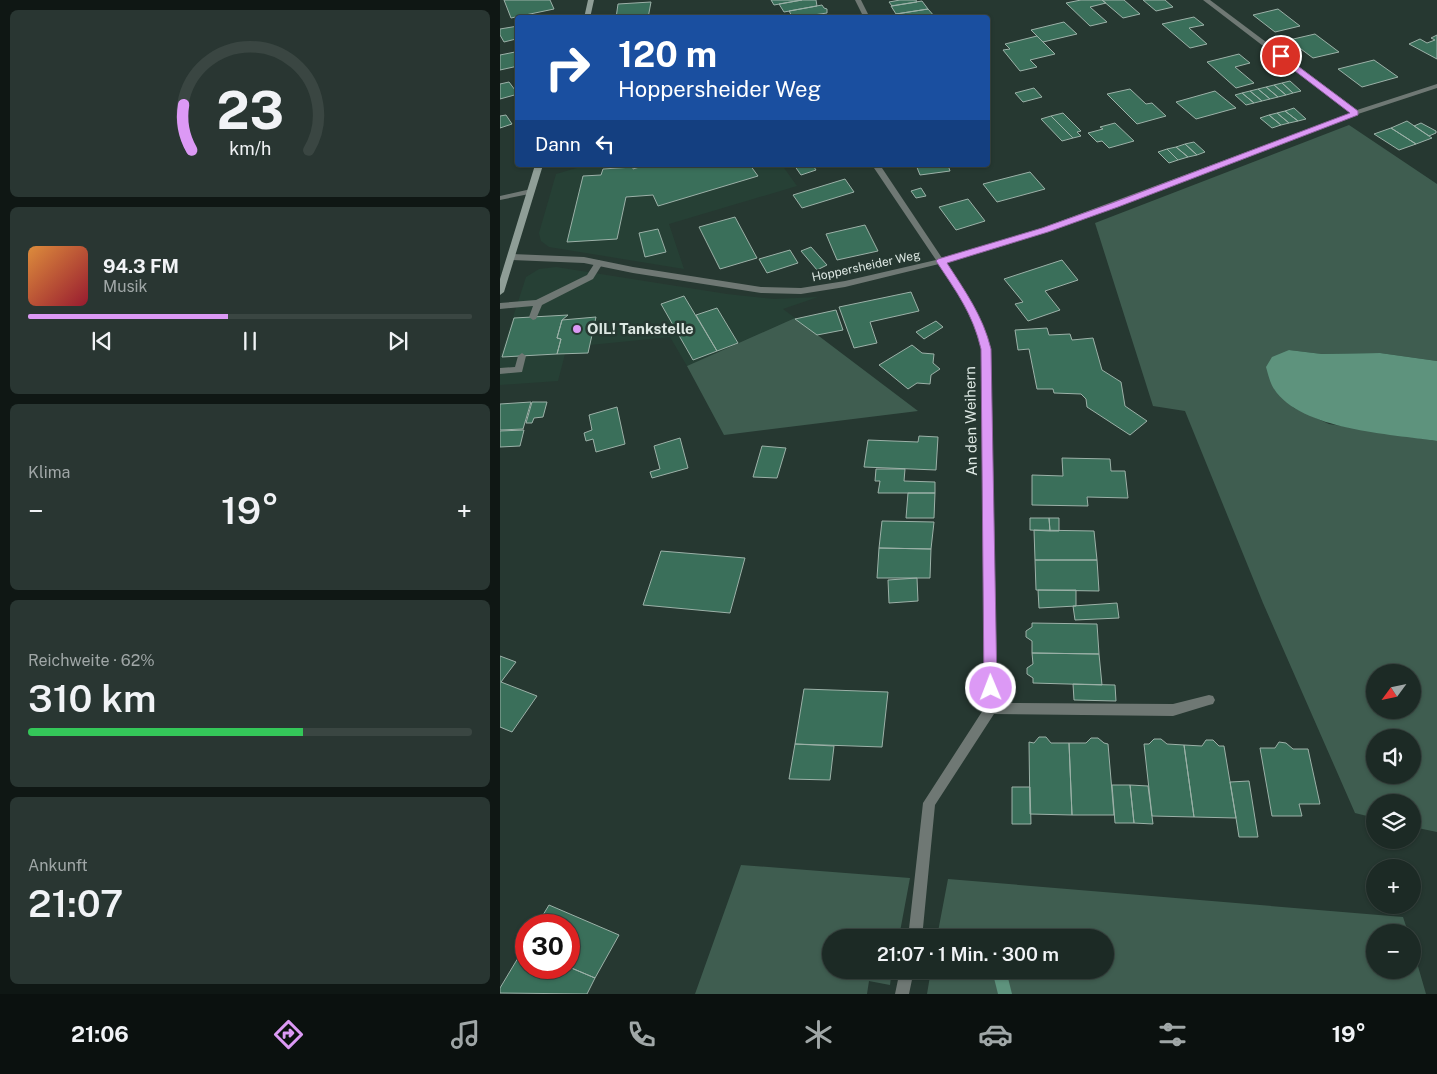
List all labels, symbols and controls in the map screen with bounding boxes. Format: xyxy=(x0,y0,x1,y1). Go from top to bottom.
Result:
text: 120 m xyxy=(618,34,717,75)
icon: right xyxy=(535,35,600,100)
pin xyxy=(1260,35,1302,77)
icon: arrive xyxy=(1267,42,1295,70)
text: Hoppersheider Weg xyxy=(618,76,821,102)
text: 23 xyxy=(216,80,284,141)
icon: left xyxy=(591,130,619,158)
text: Dann xyxy=(535,133,581,155)
text: km/h xyxy=(229,138,271,159)
street label: Hoppersheider Weg xyxy=(810,248,922,284)
text: 94.3 FM xyxy=(103,255,179,277)
text: Musik xyxy=(103,277,148,296)
place label: OIL! Tankstelle xyxy=(587,320,694,337)
marker: OIL! Tankstelle xyxy=(571,323,583,335)
icon: previous xyxy=(88,327,116,355)
icon: pause xyxy=(236,327,264,355)
icon: next xyxy=(384,327,412,355)
street label: An den Weihern xyxy=(961,366,980,476)
text: Klima xyxy=(28,463,70,482)
text: 19° xyxy=(221,488,279,533)
text: − xyxy=(28,494,44,527)
text: + xyxy=(456,494,472,527)
text: Reichweite · 62% xyxy=(28,651,155,670)
position arrow xyxy=(964,661,1016,713)
north arrow xyxy=(1366,664,1421,719)
map controls xyxy=(1366,664,1421,979)
text: 310 km xyxy=(28,676,157,721)
button: sound xyxy=(1366,729,1421,784)
button: layers xyxy=(1366,794,1421,849)
text: Ankunft xyxy=(28,856,88,875)
button: + xyxy=(1366,859,1421,914)
text: 21:07 xyxy=(28,881,123,926)
speed limit sign: 30 xyxy=(515,914,580,979)
button: − xyxy=(1366,924,1421,979)
text: 21:07 · 1 Min. · 300 m xyxy=(877,943,1059,965)
icon: directions xyxy=(271,1017,306,1052)
icon: music xyxy=(448,1017,483,1052)
icon: phone xyxy=(624,1017,659,1052)
icon: climate xyxy=(801,1017,836,1052)
icon: car xyxy=(978,1017,1013,1052)
icon: filters xyxy=(1155,1017,1190,1052)
text: 21:06 xyxy=(71,1021,129,1047)
text: 19° xyxy=(1332,1021,1366,1047)

